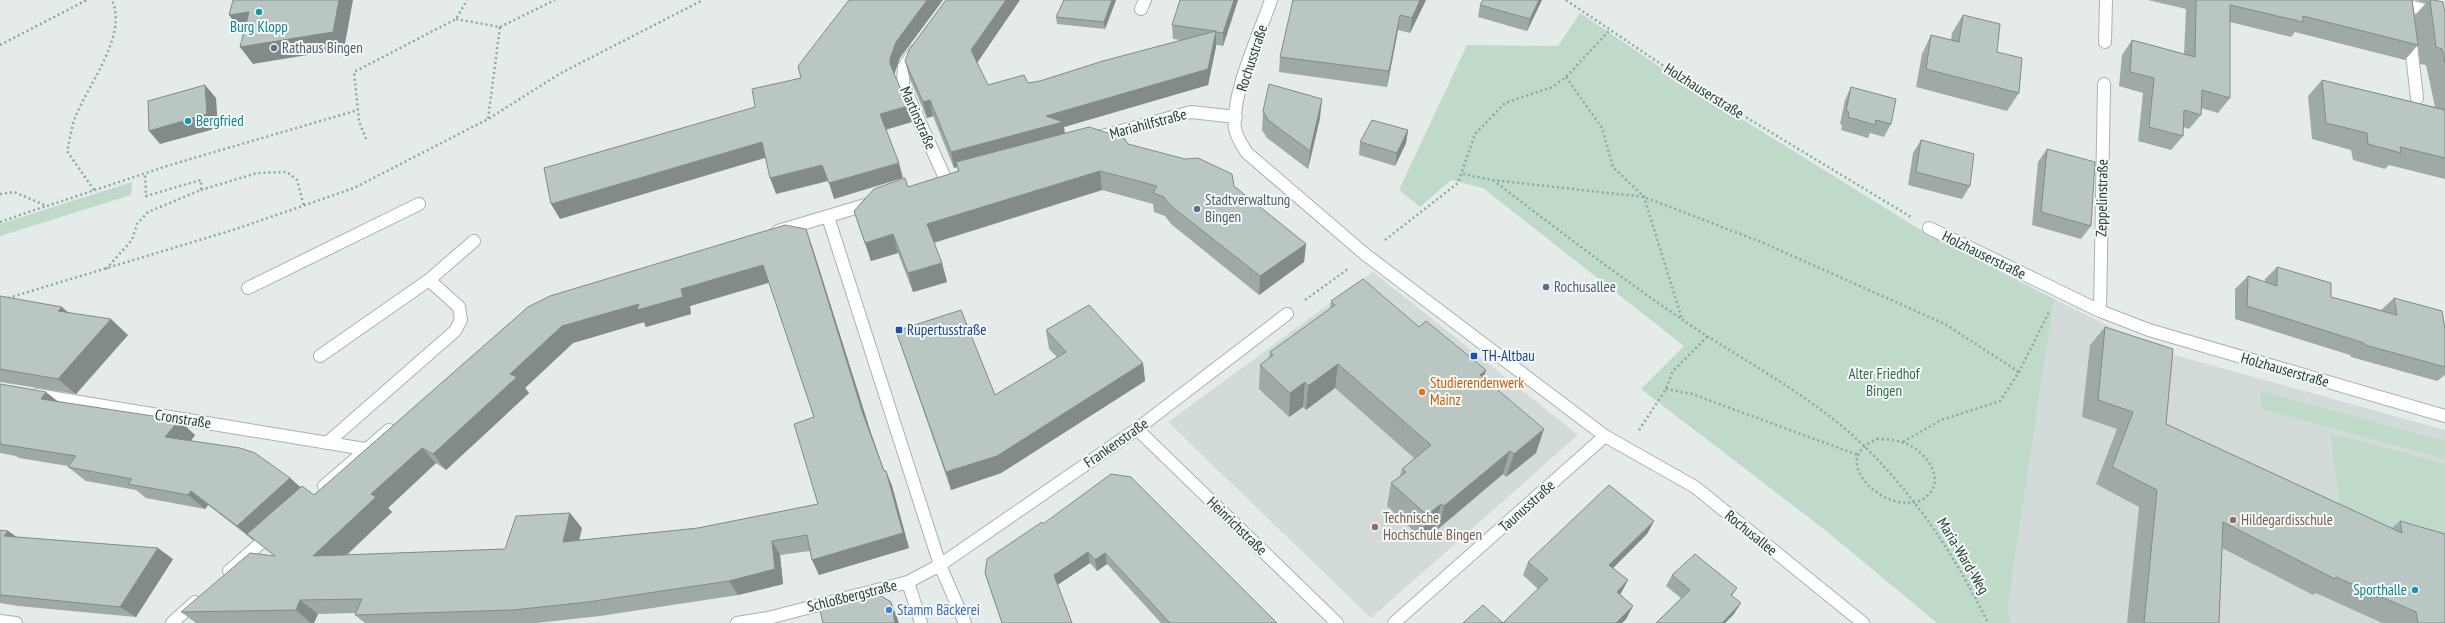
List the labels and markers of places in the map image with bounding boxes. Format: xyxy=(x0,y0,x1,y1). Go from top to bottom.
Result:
marker: Burg Klopp xyxy=(254,7,264,17)
place label: Burg Klopp xyxy=(230,17,288,36)
place label: Rathaus Bingen xyxy=(282,38,363,57)
marker: Rathaus Bingen xyxy=(269,43,279,53)
place label: Bergfried xyxy=(196,111,244,130)
marker: Bergfried xyxy=(183,116,193,126)
place label: Stadtverwaltung Bingen xyxy=(1205,190,1290,226)
marker: Stadtverwaltung Bingen xyxy=(1192,204,1202,214)
place label: Rochusallee xyxy=(1554,277,1616,296)
marker: Rochusallee xyxy=(1541,282,1551,292)
place label: Rupertusstraße xyxy=(907,320,986,339)
marker: Rupertusstraße xyxy=(894,325,904,335)
place label: TH-Altbau xyxy=(1482,346,1535,365)
marker: TH-Altbau xyxy=(1469,351,1479,361)
place label: Studierendenwerk Mainz xyxy=(1430,373,1524,409)
marker: Studierendenwerk Mainz xyxy=(1417,387,1427,397)
place label: Technische Hochschule Bingen xyxy=(1383,508,1482,544)
place label: Hildegardisschule xyxy=(2241,510,2333,529)
marker: Hildegardisschule xyxy=(2228,515,2238,525)
marker: Technische Hochschule Bingen xyxy=(1370,522,1380,532)
place label: Sporthalle xyxy=(2353,580,2407,599)
marker: Sporthalle xyxy=(2410,585,2420,595)
place label: Stamm Bäckerei xyxy=(897,600,980,619)
marker: Stamm Bäckerei xyxy=(884,605,894,615)

